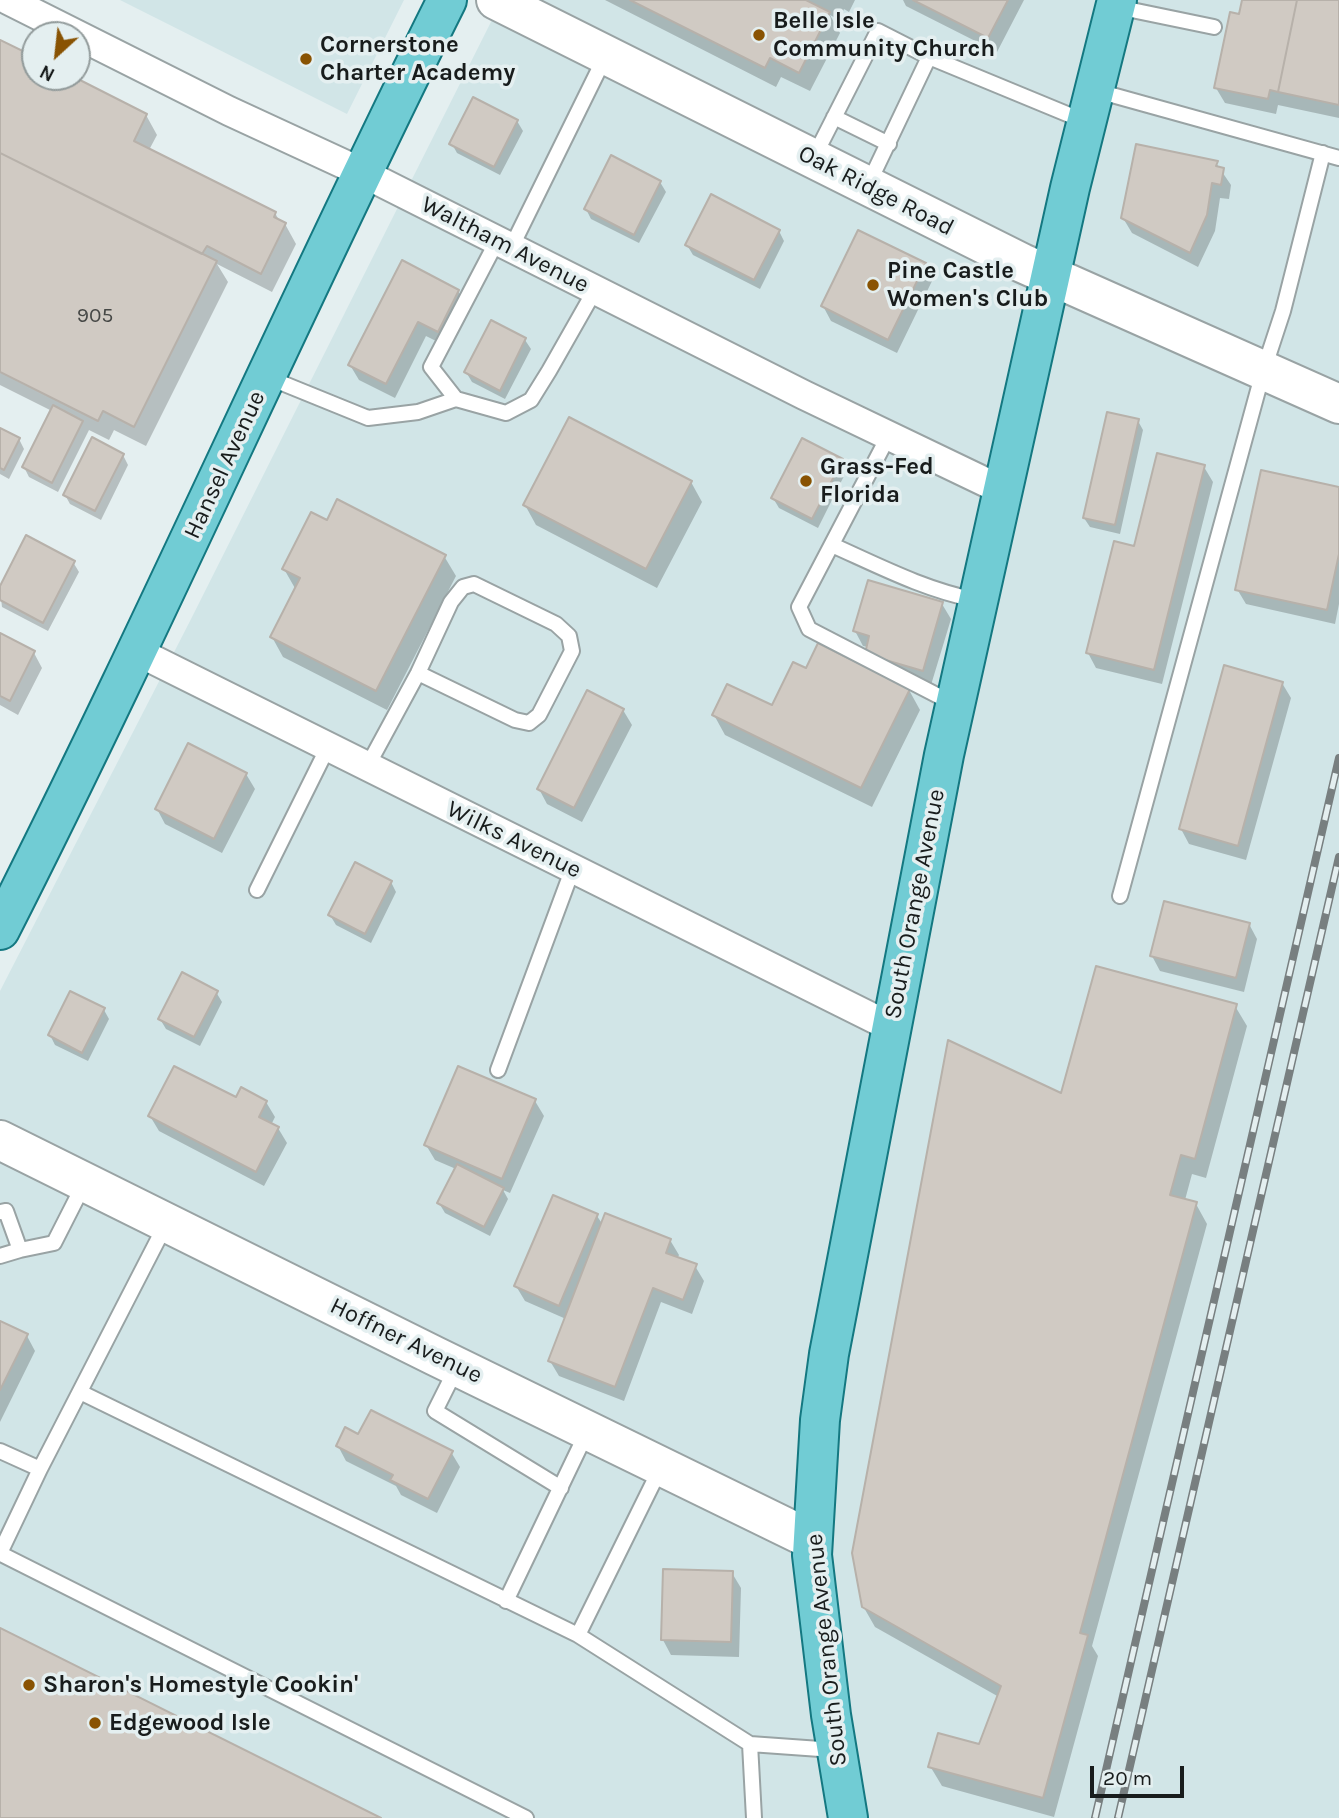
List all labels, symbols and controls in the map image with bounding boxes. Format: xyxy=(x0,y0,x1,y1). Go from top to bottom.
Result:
place label: Belle Isle Community Church xyxy=(773,7,995,63)
north arrow xyxy=(21,21,91,91)
marker: Belle Isle Community Church xyxy=(751,27,767,43)
place label: Cornerstone Charter Academy xyxy=(320,31,515,87)
marker: Cornerstone Charter Academy xyxy=(298,51,314,67)
text: N xyxy=(36,60,58,86)
street label: Oak Ridge Road xyxy=(793,139,959,243)
street label: Waltham Avenue xyxy=(416,190,594,300)
place label: Pine Castle Women's Club xyxy=(887,257,1048,313)
marker: Pine Castle Women's Club xyxy=(865,277,881,293)
house number: 905 xyxy=(77,303,113,329)
street label: Hansel Avenue xyxy=(178,386,272,544)
place label: Grass-Fed Florida xyxy=(820,453,934,509)
marker: Grass-Fed Florida xyxy=(798,473,814,489)
street label: South Orange Avenue xyxy=(879,787,951,1021)
street label: Wilks Avenue xyxy=(442,795,586,885)
street label: Hoffner Avenue xyxy=(325,1292,487,1390)
street label: South Orange Avenue xyxy=(800,1532,854,1768)
place label: Sharon's Homestyle Cookin' xyxy=(43,1671,358,1699)
marker: Sharon's Homestyle Cookin' xyxy=(21,1677,37,1693)
place label: Edgewood Isle xyxy=(109,1709,271,1737)
marker: Edgewood Isle xyxy=(87,1715,103,1731)
scale bar xyxy=(1094,1752,1188,1796)
text: 20 m xyxy=(1103,1766,1152,1790)

